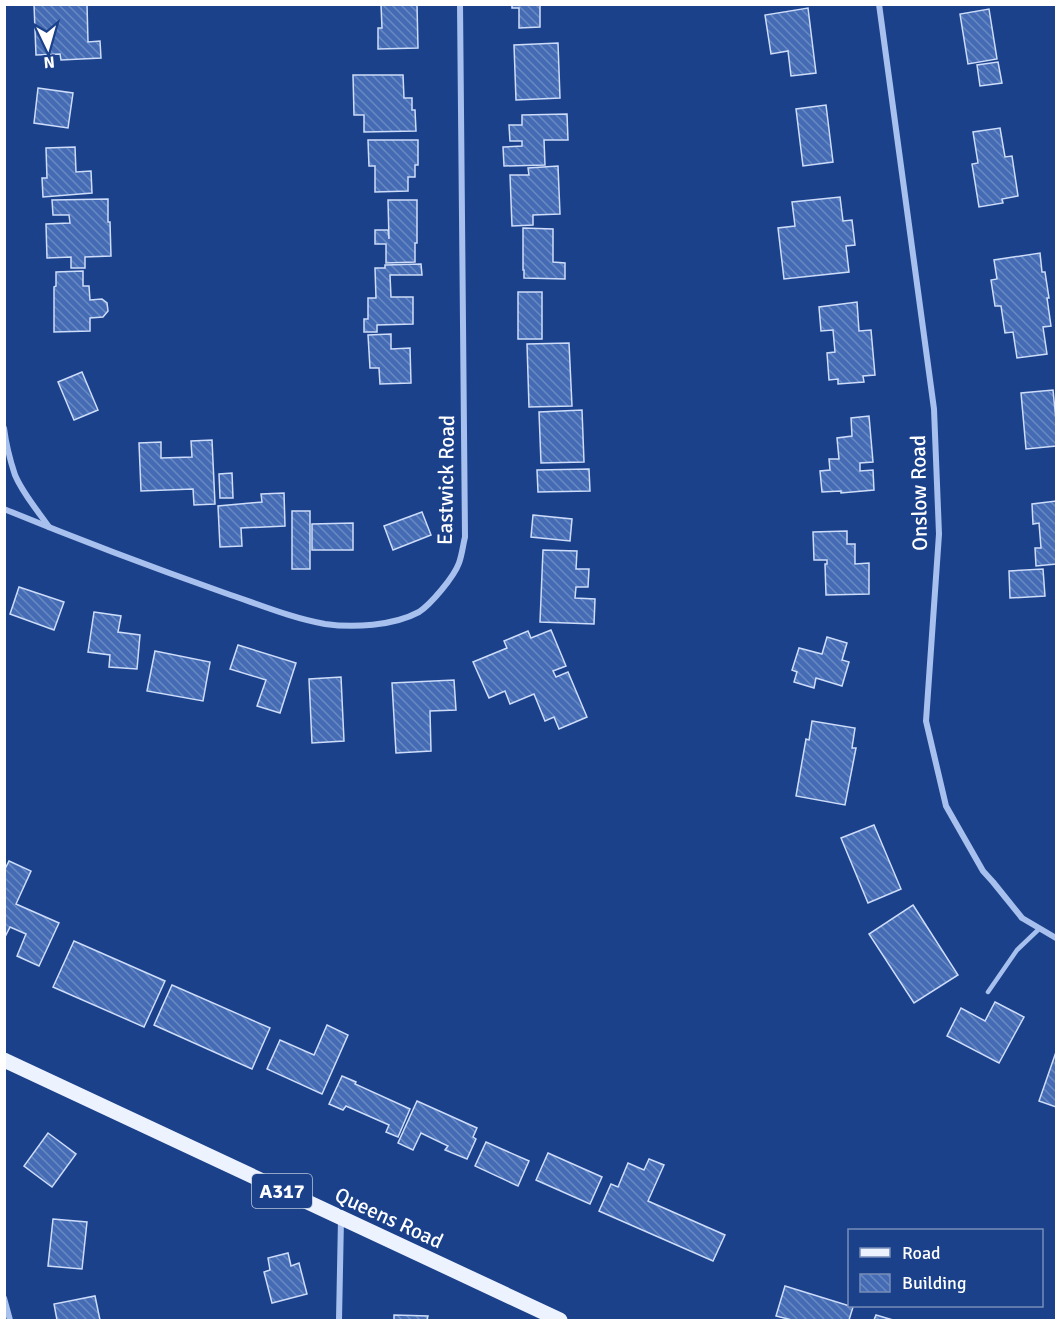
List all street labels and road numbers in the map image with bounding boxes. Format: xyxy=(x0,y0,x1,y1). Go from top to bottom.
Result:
street label: Eastwick Road xyxy=(432,415,460,545)
street label: Onslow Road xyxy=(905,435,933,551)
road number: A317 xyxy=(252,1174,312,1208)
street label: Queens Road xyxy=(331,1182,447,1254)

